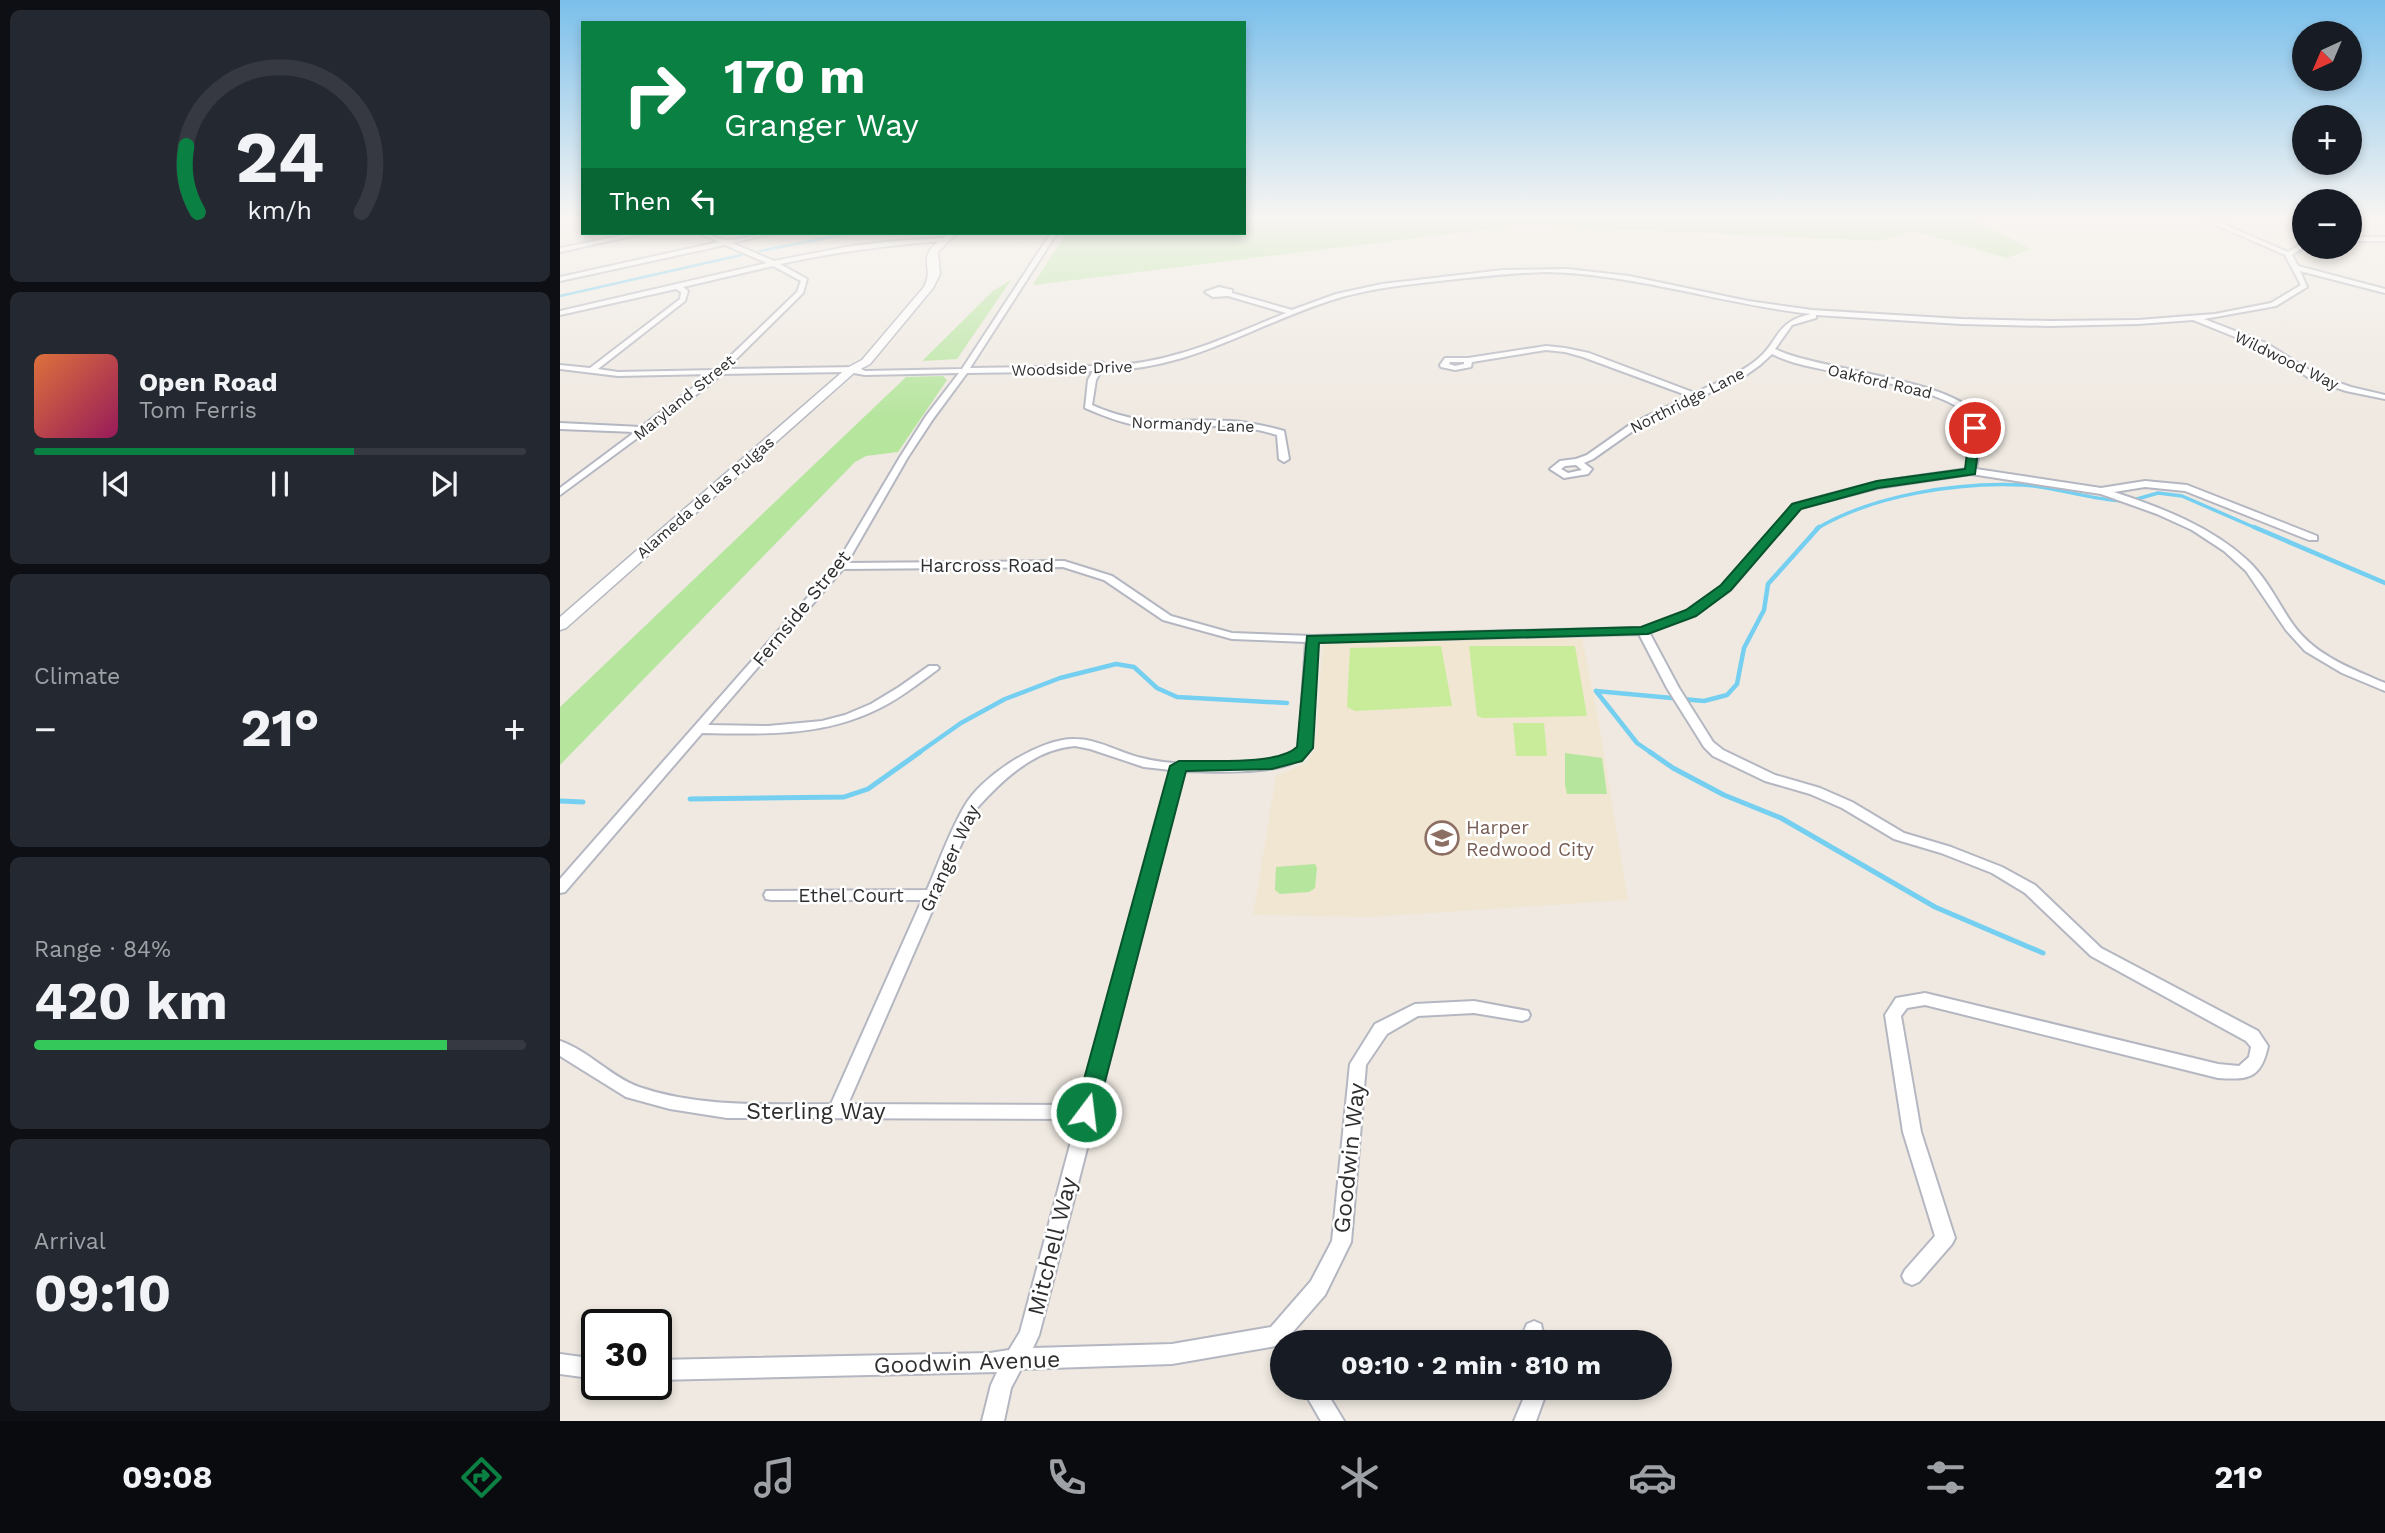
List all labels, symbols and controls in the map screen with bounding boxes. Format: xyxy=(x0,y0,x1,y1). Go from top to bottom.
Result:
north arrow xyxy=(2292,21,2362,91)
map controls xyxy=(2292,21,2362,259)
text: 170 m xyxy=(724,47,865,105)
icon: right xyxy=(609,49,700,140)
button: + xyxy=(2292,105,2362,175)
text: Granger Way xyxy=(724,106,919,144)
text: 24 xyxy=(235,114,325,200)
icon: left xyxy=(685,182,723,220)
text: Then xyxy=(609,186,671,216)
button: − xyxy=(2292,189,2362,259)
text: km/h xyxy=(248,196,312,225)
street label: Wildwood Way xyxy=(2232,327,2343,394)
street label: Maryland Street xyxy=(630,351,739,444)
street label: Woodside Drive xyxy=(1011,357,1133,380)
street label: Oakford Road xyxy=(1826,360,1934,403)
street label: Northridge Lane xyxy=(1627,363,1748,437)
text: Open Road xyxy=(139,367,277,397)
text: Tom Ferris xyxy=(139,397,257,424)
pin xyxy=(1945,398,2005,458)
icon: arrive xyxy=(1956,409,1994,447)
street label: Normandy Lane xyxy=(1131,413,1255,436)
street label: Alameda de las Pulgas xyxy=(633,432,778,562)
icon: previous xyxy=(97,465,135,503)
icon: pause xyxy=(261,465,299,503)
icon: next xyxy=(425,465,463,503)
street label: Fernside Street xyxy=(748,546,855,671)
street label: Harcross Road xyxy=(920,554,1054,577)
text: Climate xyxy=(34,663,120,690)
text: 21° xyxy=(240,698,320,759)
text: − xyxy=(34,707,57,751)
text: + xyxy=(503,707,526,751)
street label: Granger Way xyxy=(915,801,984,915)
place label: Harper Redwood City xyxy=(1466,816,1594,861)
school or university icon: Harper Redwood City xyxy=(1423,819,1461,857)
street label: Ethel Court xyxy=(798,884,904,907)
text: Range · 84% xyxy=(34,936,171,963)
text: 420 km xyxy=(34,971,228,1032)
position arrow xyxy=(1049,1075,1123,1149)
street label: Goodwin Way xyxy=(1328,1081,1371,1235)
street label: Sterling Way xyxy=(746,1098,886,1125)
street label: Mitchell Way xyxy=(1022,1174,1083,1318)
text: Arrival xyxy=(34,1228,106,1255)
text: 09:10 xyxy=(34,1263,171,1324)
speed limit sign: 30 xyxy=(581,1309,672,1400)
street label: Goodwin Avenue xyxy=(873,1346,1061,1379)
text: 09:10 · 2 min · 810 m xyxy=(1341,1350,1601,1380)
icon: directions xyxy=(457,1453,506,1502)
icon: music xyxy=(750,1453,799,1502)
icon: phone xyxy=(1042,1453,1091,1502)
icon: climate xyxy=(1335,1453,1384,1502)
icon: car xyxy=(1628,1453,1677,1502)
icon: filters xyxy=(1921,1453,1970,1502)
text: 09:08 xyxy=(122,1458,213,1496)
text: 21° xyxy=(2214,1458,2263,1496)

